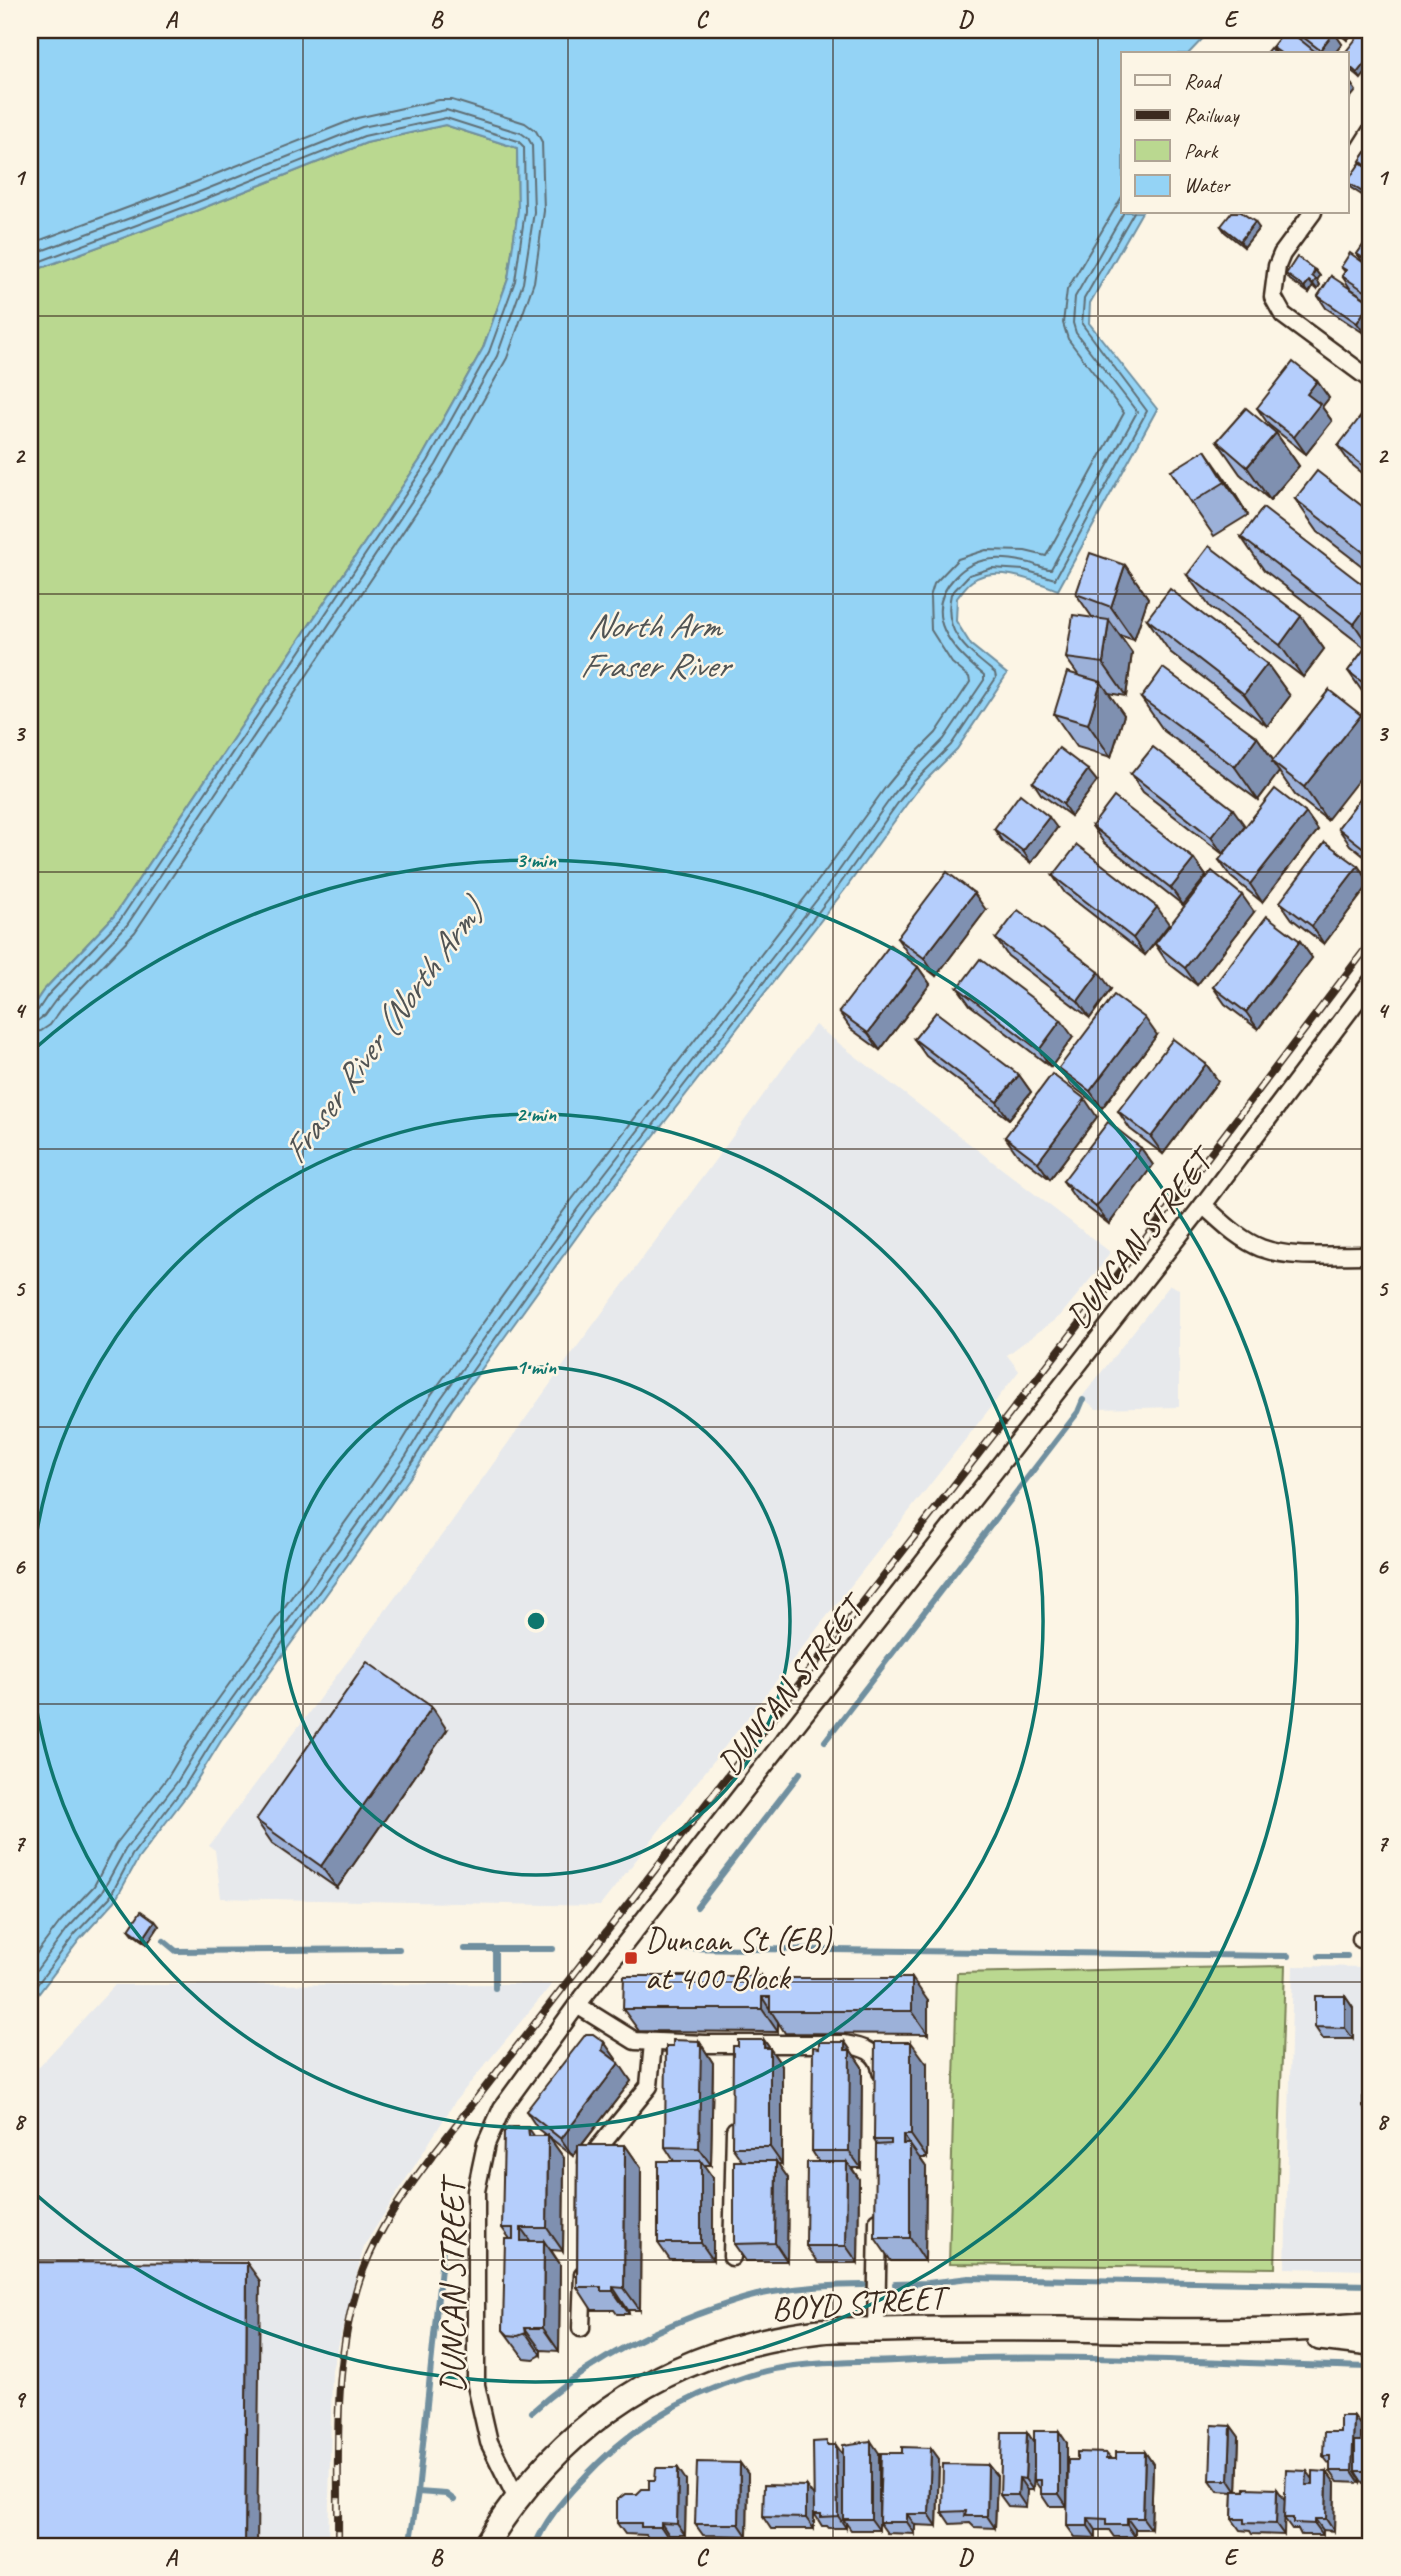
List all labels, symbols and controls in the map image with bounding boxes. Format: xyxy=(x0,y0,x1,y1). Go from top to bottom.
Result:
text: A xyxy=(165,5,179,34)
text: B xyxy=(430,5,444,34)
text: C xyxy=(696,5,710,34)
text: D xyxy=(958,5,974,34)
text: E xyxy=(1224,5,1240,34)
legend xyxy=(1121,52,1348,214)
text: Road xyxy=(1184,68,1223,94)
text: Railway xyxy=(1184,102,1240,128)
text: Park xyxy=(1184,138,1219,164)
text: 1 xyxy=(14,163,27,192)
text: 1 xyxy=(1377,163,1390,192)
text: Water xyxy=(1184,172,1231,198)
text: 2 xyxy=(14,441,27,470)
text: 2 xyxy=(1377,441,1390,470)
water label: North Arm Fraser River xyxy=(580,603,734,688)
text: 3 xyxy=(14,719,27,748)
text: 3 xyxy=(1377,719,1390,748)
text: 3 min xyxy=(516,847,556,873)
water label: Fraser River (North Arm) xyxy=(272,886,497,1172)
text: 4 xyxy=(14,996,27,1025)
text: 4 xyxy=(1377,996,1390,1025)
text: 2 min xyxy=(516,1101,556,1127)
street label: DUNCAN STREET xyxy=(1057,1137,1225,1336)
text: 5 xyxy=(14,1274,26,1303)
text: 5 xyxy=(1377,1274,1389,1303)
text: 1 min xyxy=(516,1354,556,1380)
text: 6 xyxy=(14,1552,27,1581)
text: 6 xyxy=(1377,1552,1390,1581)
street label: DUNCAN STREET xyxy=(708,1584,876,1783)
centre of rings xyxy=(524,1609,548,1633)
text: 7 xyxy=(14,1829,27,1858)
text: 7 xyxy=(1377,1829,1390,1858)
place label: Duncan St (EB) at 400 Block xyxy=(645,1919,833,1999)
marker: Duncan St (EB) at 400 Block xyxy=(623,1950,639,1966)
text: 8 xyxy=(14,2107,27,2136)
text: 8 xyxy=(1377,2107,1390,2136)
street label: DUNCAN STREET xyxy=(432,2173,474,2393)
street label: BOYD STREET xyxy=(770,2276,953,2330)
text: 9 xyxy=(14,2385,27,2414)
text: 9 xyxy=(1377,2385,1390,2414)
text: A xyxy=(165,2543,179,2572)
text: B xyxy=(430,2543,444,2572)
text: C xyxy=(696,2543,710,2572)
text: D xyxy=(958,2543,974,2572)
text: E xyxy=(1224,2543,1240,2572)

